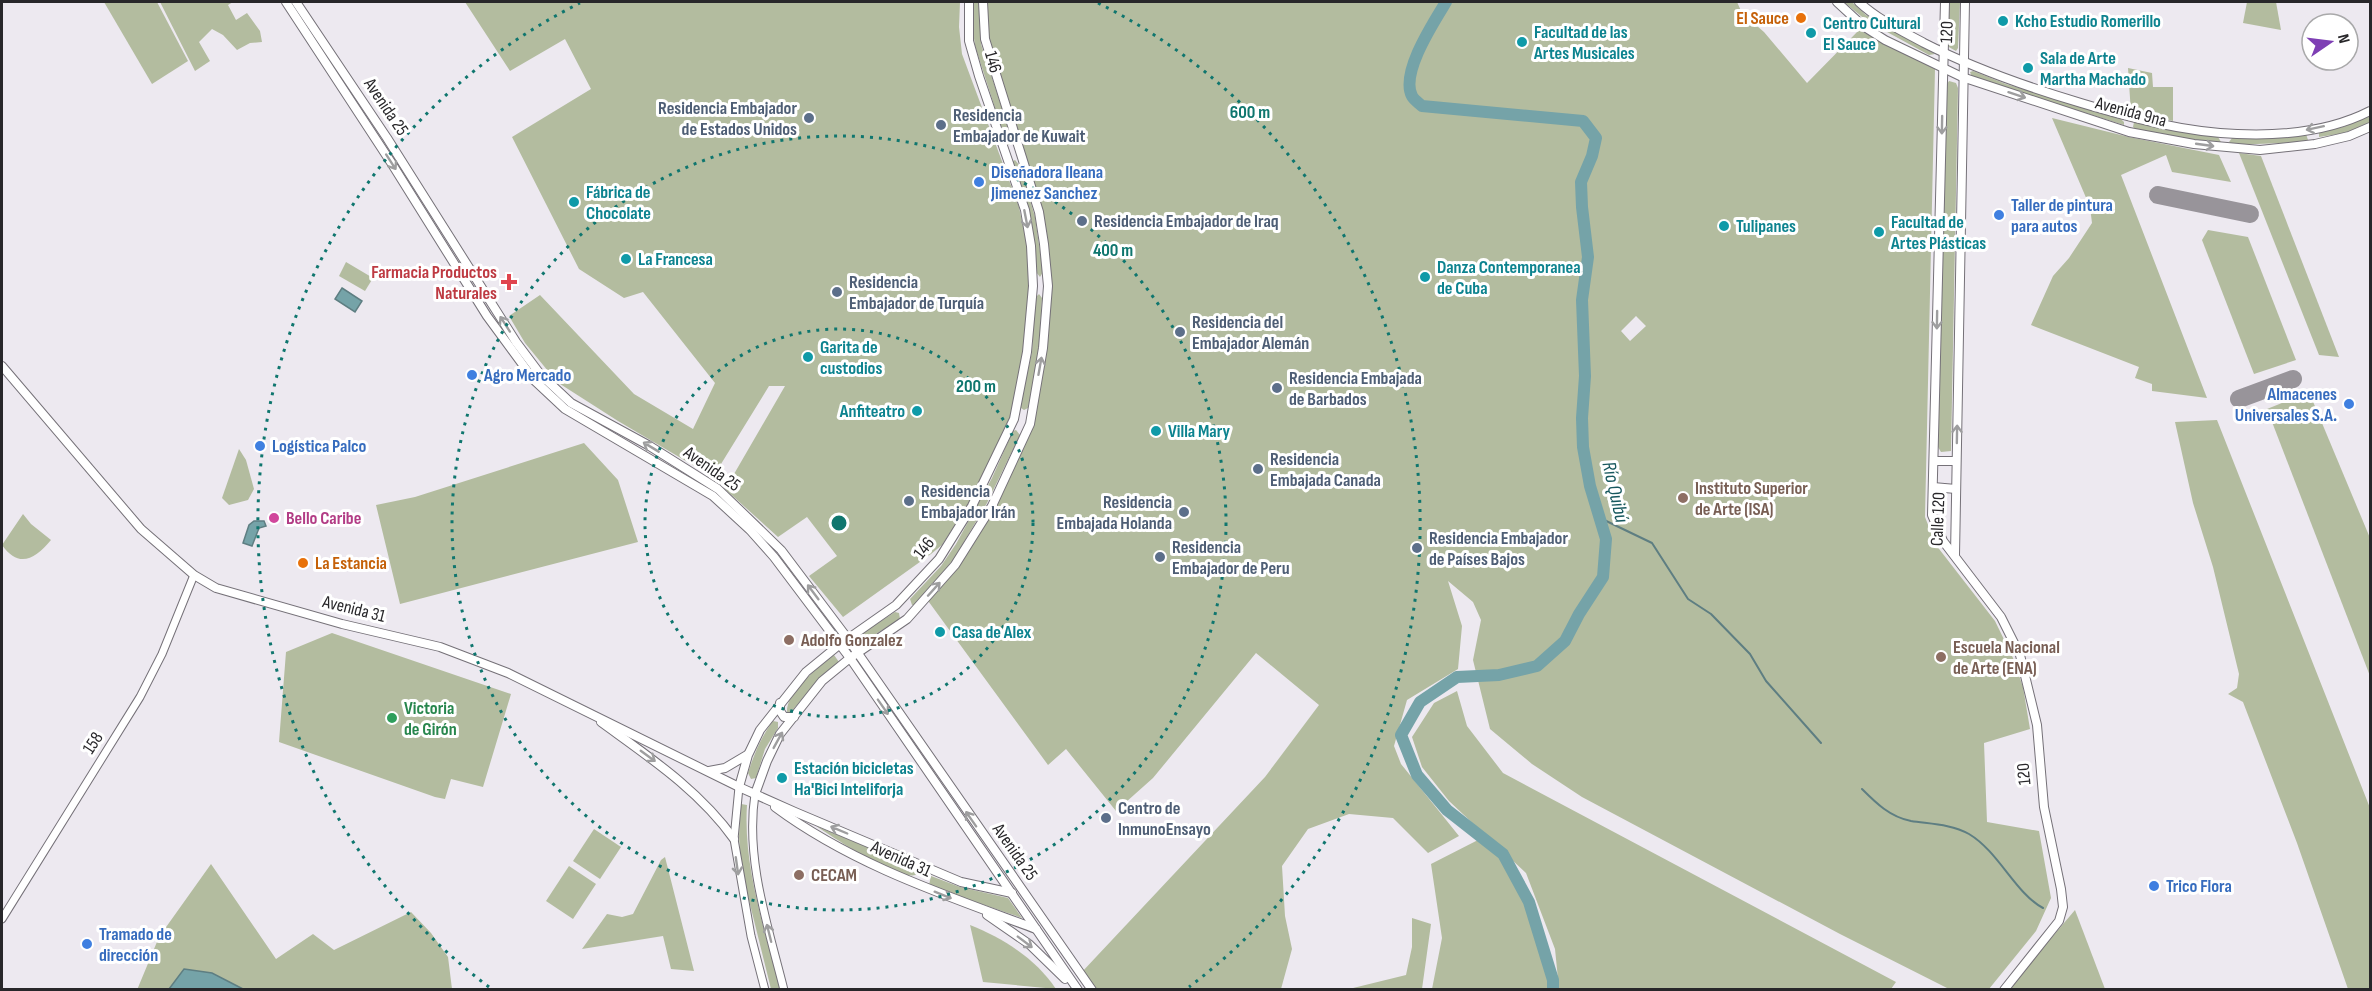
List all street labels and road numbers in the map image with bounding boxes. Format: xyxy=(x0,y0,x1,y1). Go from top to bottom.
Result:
street label: 120 xyxy=(1936,21,1958,43)
street label: 146 xyxy=(980,49,1006,75)
street label: Avenida 25 xyxy=(359,74,413,140)
street label: Avenida 9na xyxy=(2092,92,2169,132)
street label: Avenida 25 xyxy=(679,441,744,496)
street label: Calle 120 xyxy=(1927,492,1949,546)
street label: 146 xyxy=(909,533,939,563)
street label: Avenida 31 xyxy=(320,591,388,627)
street label: 158 xyxy=(78,728,108,758)
street label: 120 xyxy=(2013,762,2035,786)
street label: Avenida 25 xyxy=(987,819,1042,884)
street label: Avenida 31 xyxy=(867,836,935,882)

